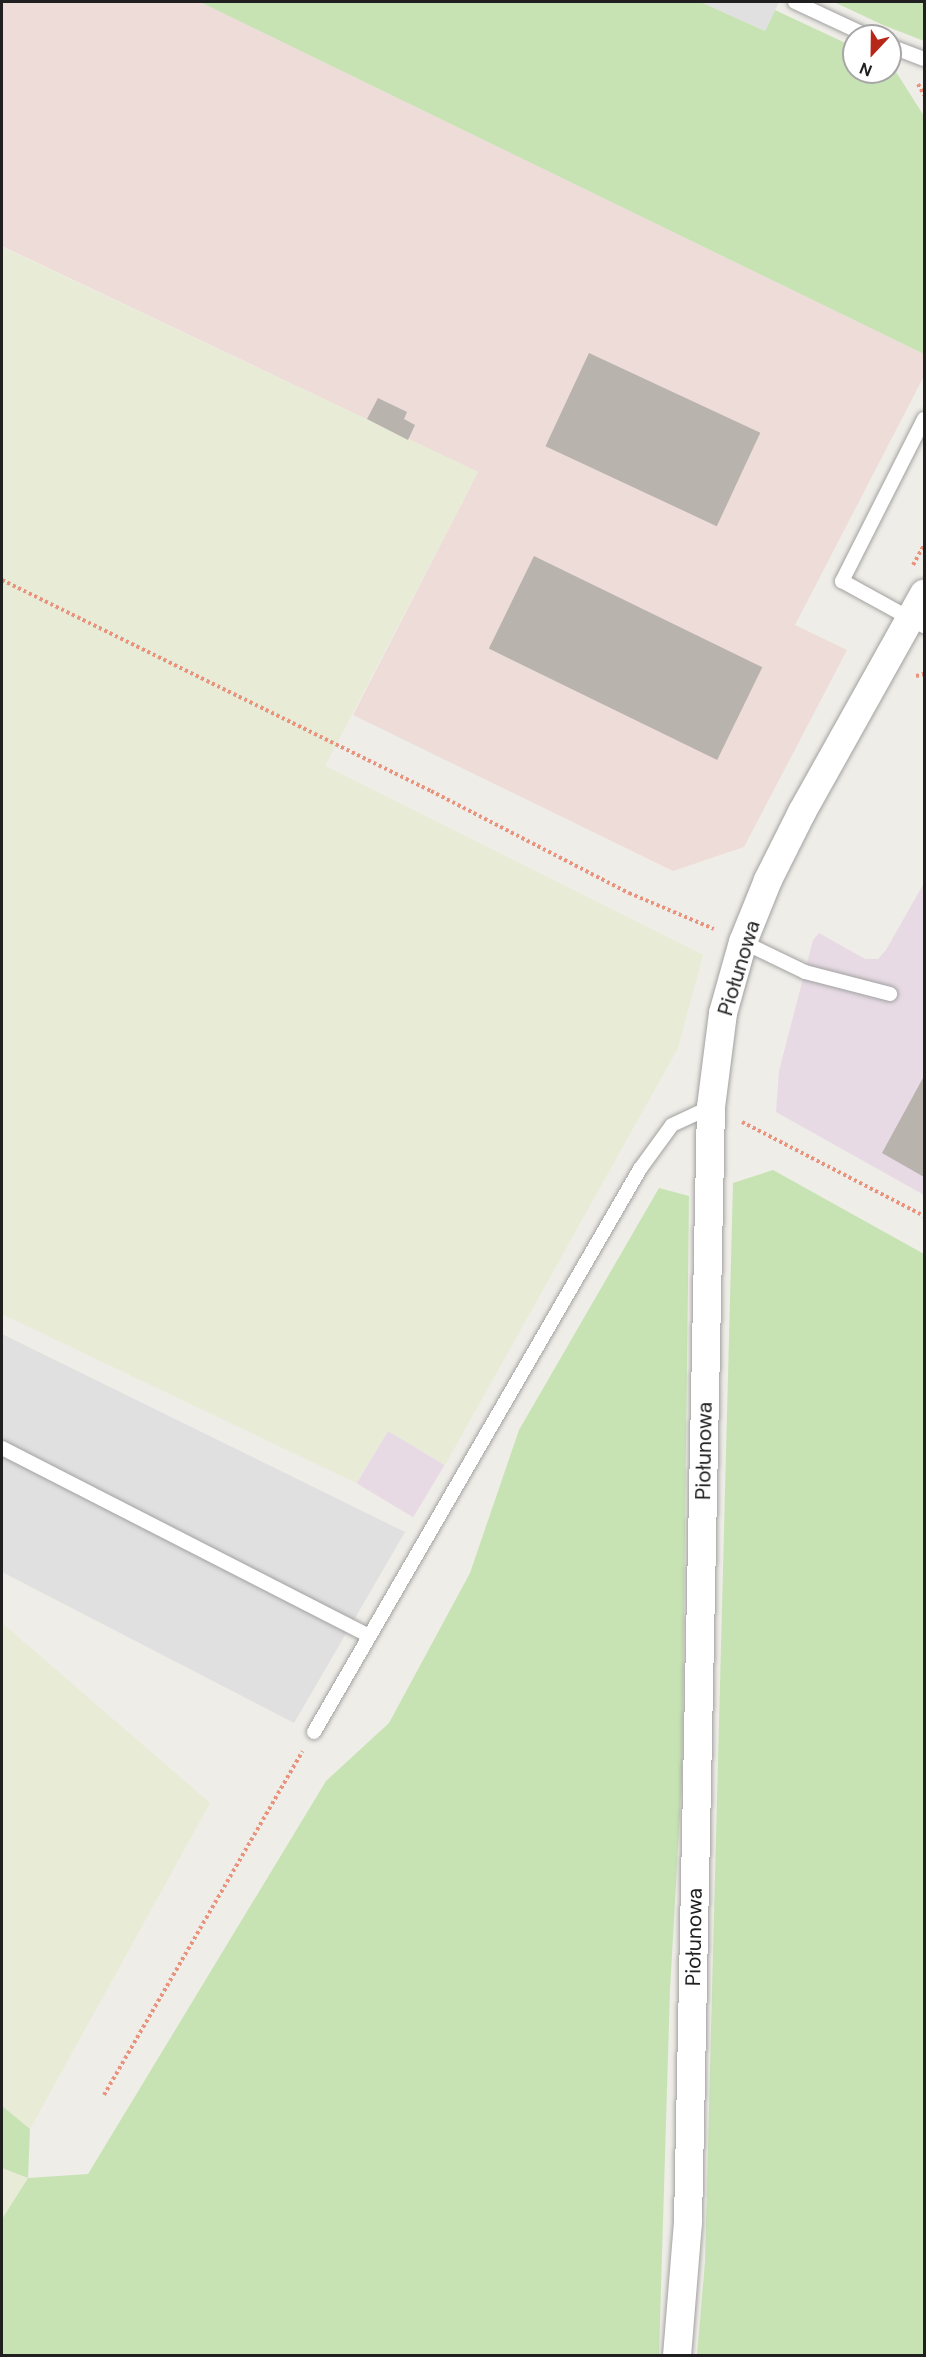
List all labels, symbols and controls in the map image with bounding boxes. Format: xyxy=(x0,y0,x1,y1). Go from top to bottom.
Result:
north arrow xyxy=(842,24,902,84)
text: N xyxy=(856,57,875,81)
street label: Piołunowa xyxy=(713,917,765,1019)
street label: Piołunowa xyxy=(691,1402,717,1500)
street label: Piołunowa xyxy=(681,1888,707,1986)

